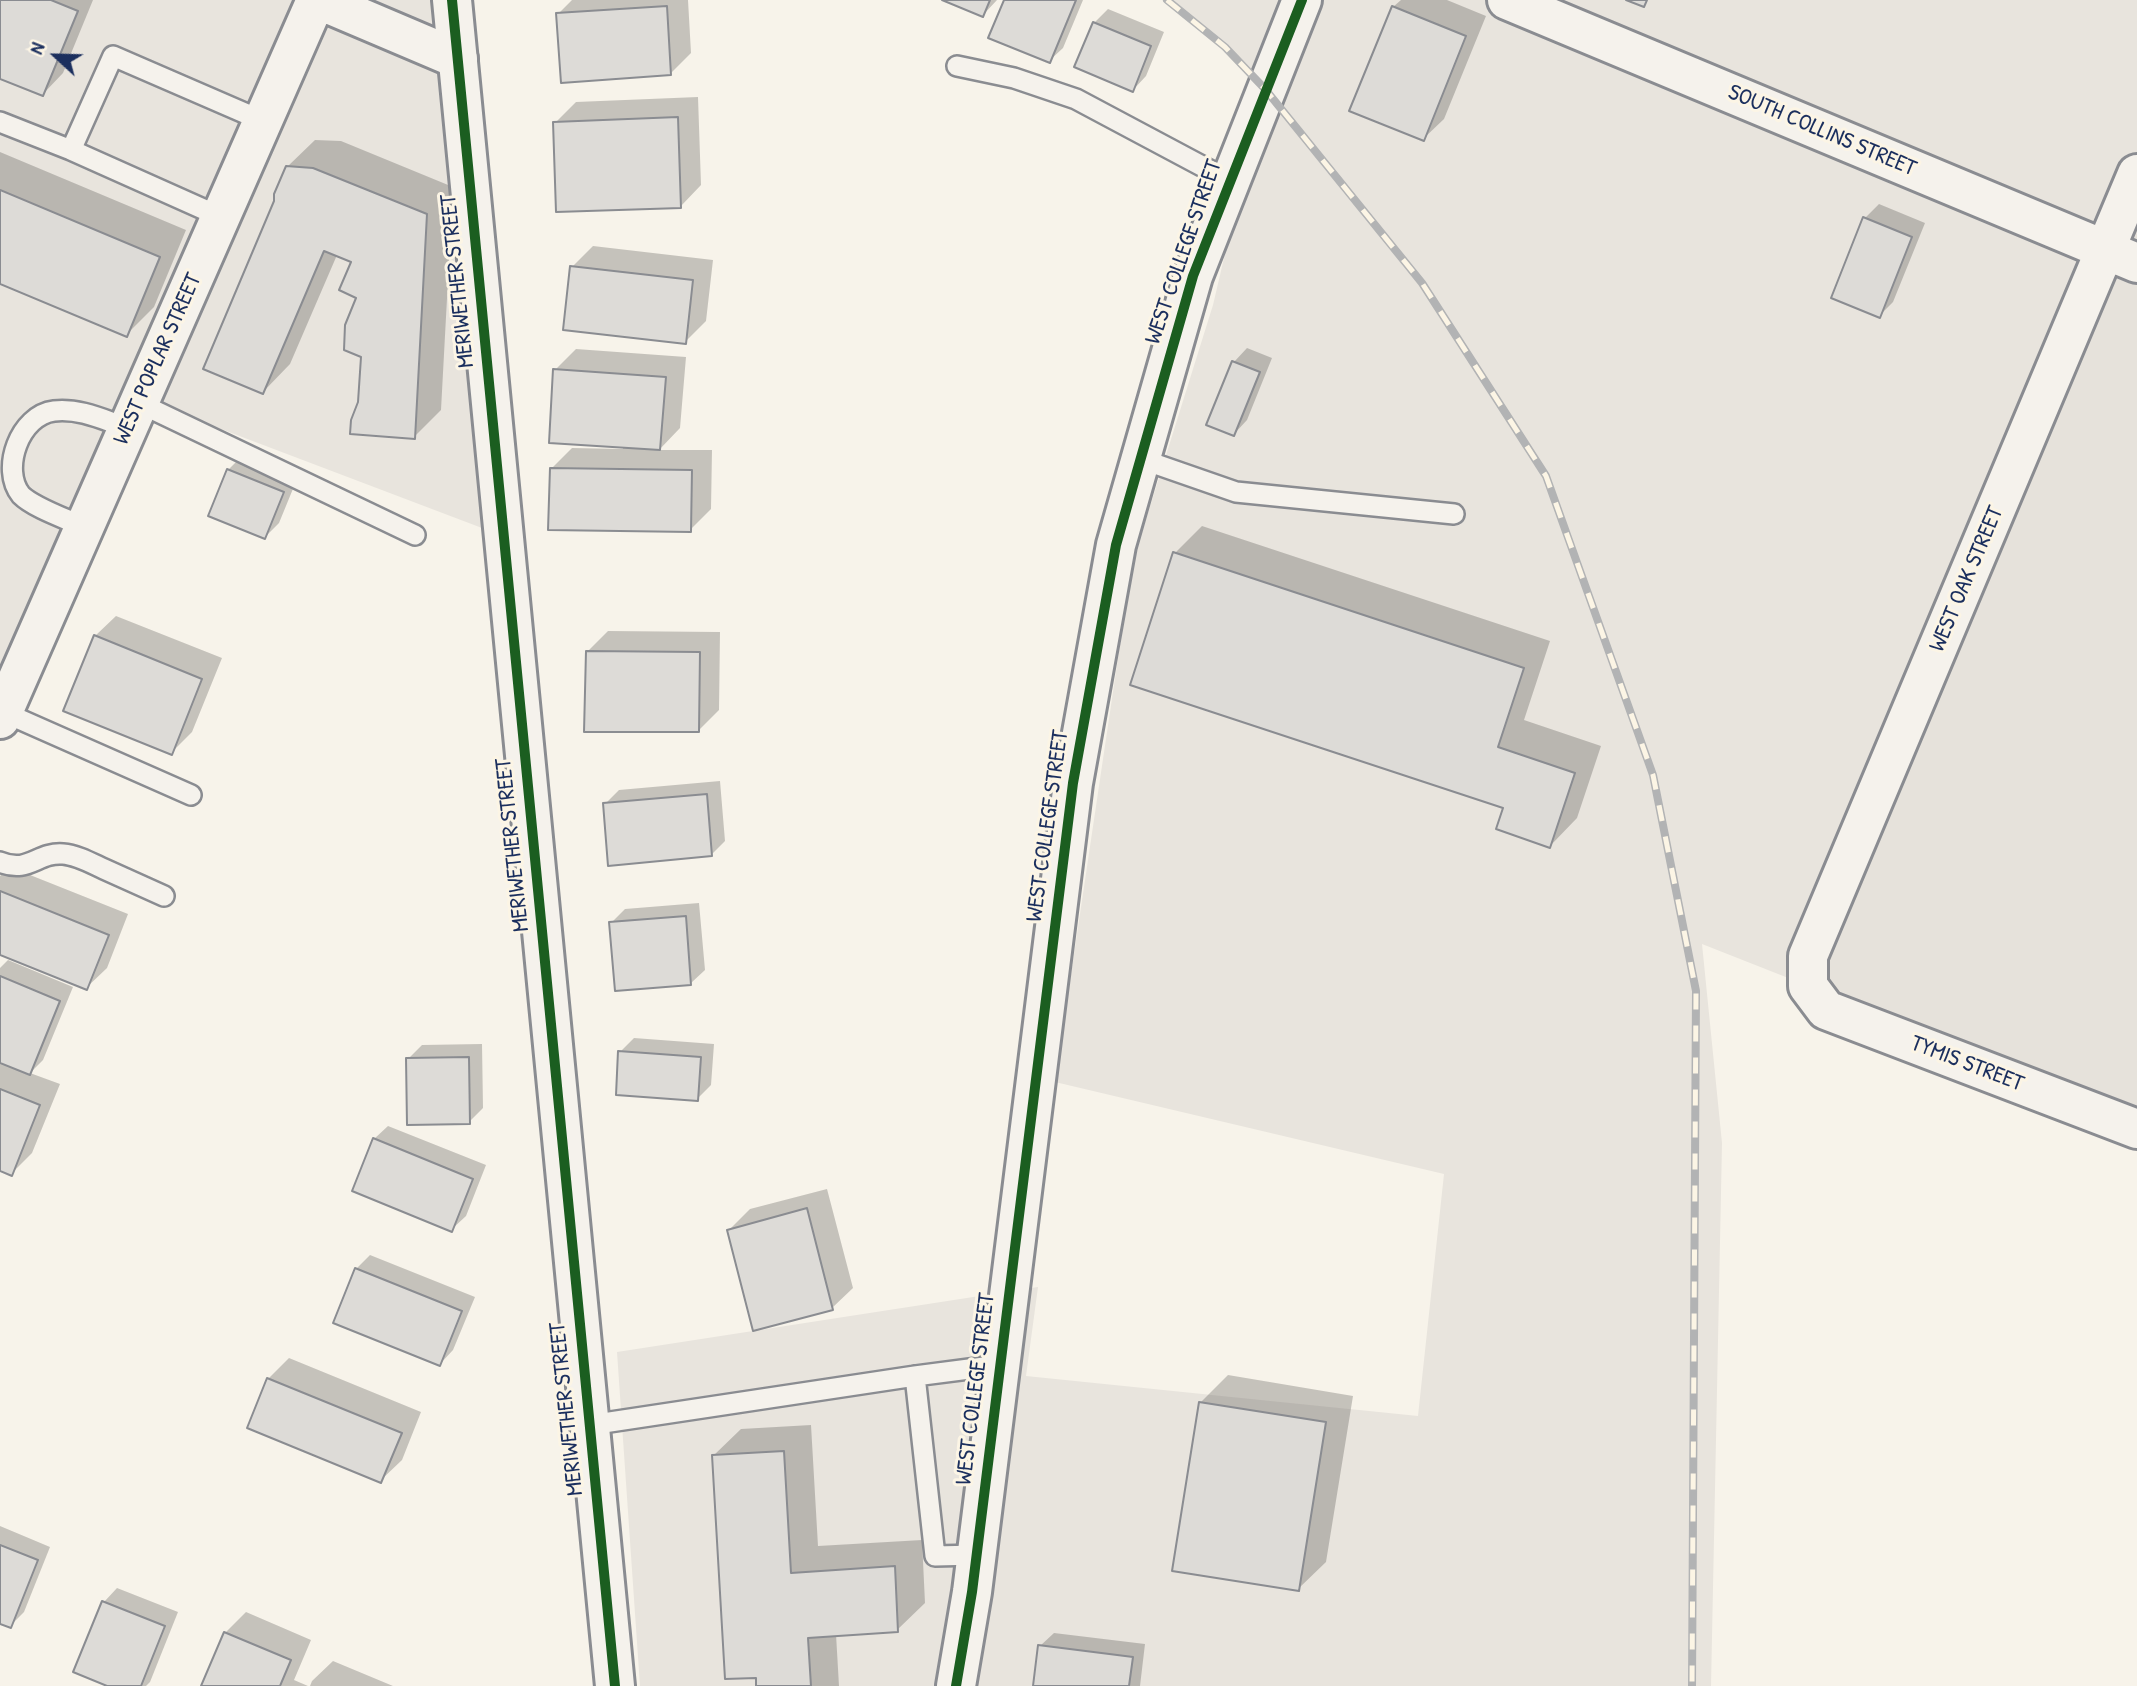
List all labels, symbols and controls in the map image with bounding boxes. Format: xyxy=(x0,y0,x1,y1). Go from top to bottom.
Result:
north arrow xyxy=(21,21,91,91)
text: N xyxy=(23,39,50,58)
street label: SOUTH COLLINS STREET xyxy=(1724,79,1920,183)
street label: WEST COLLEGE STREET xyxy=(1140,156,1228,348)
street label: MERIWETHER STREET xyxy=(435,193,481,369)
street label: WEST POPLAR STREET xyxy=(108,269,208,449)
street label: WEST OAK STREET xyxy=(1924,502,2010,656)
street label: WEST COLLEGE STREET xyxy=(1021,729,1075,923)
street label: MERIWETHER STREET xyxy=(490,757,536,933)
street label: TYMIS STREET xyxy=(1907,1030,2027,1098)
street label: WEST COLLEGE STREET xyxy=(951,1292,1001,1486)
street label: MERIWETHER STREET xyxy=(544,1321,590,1497)

